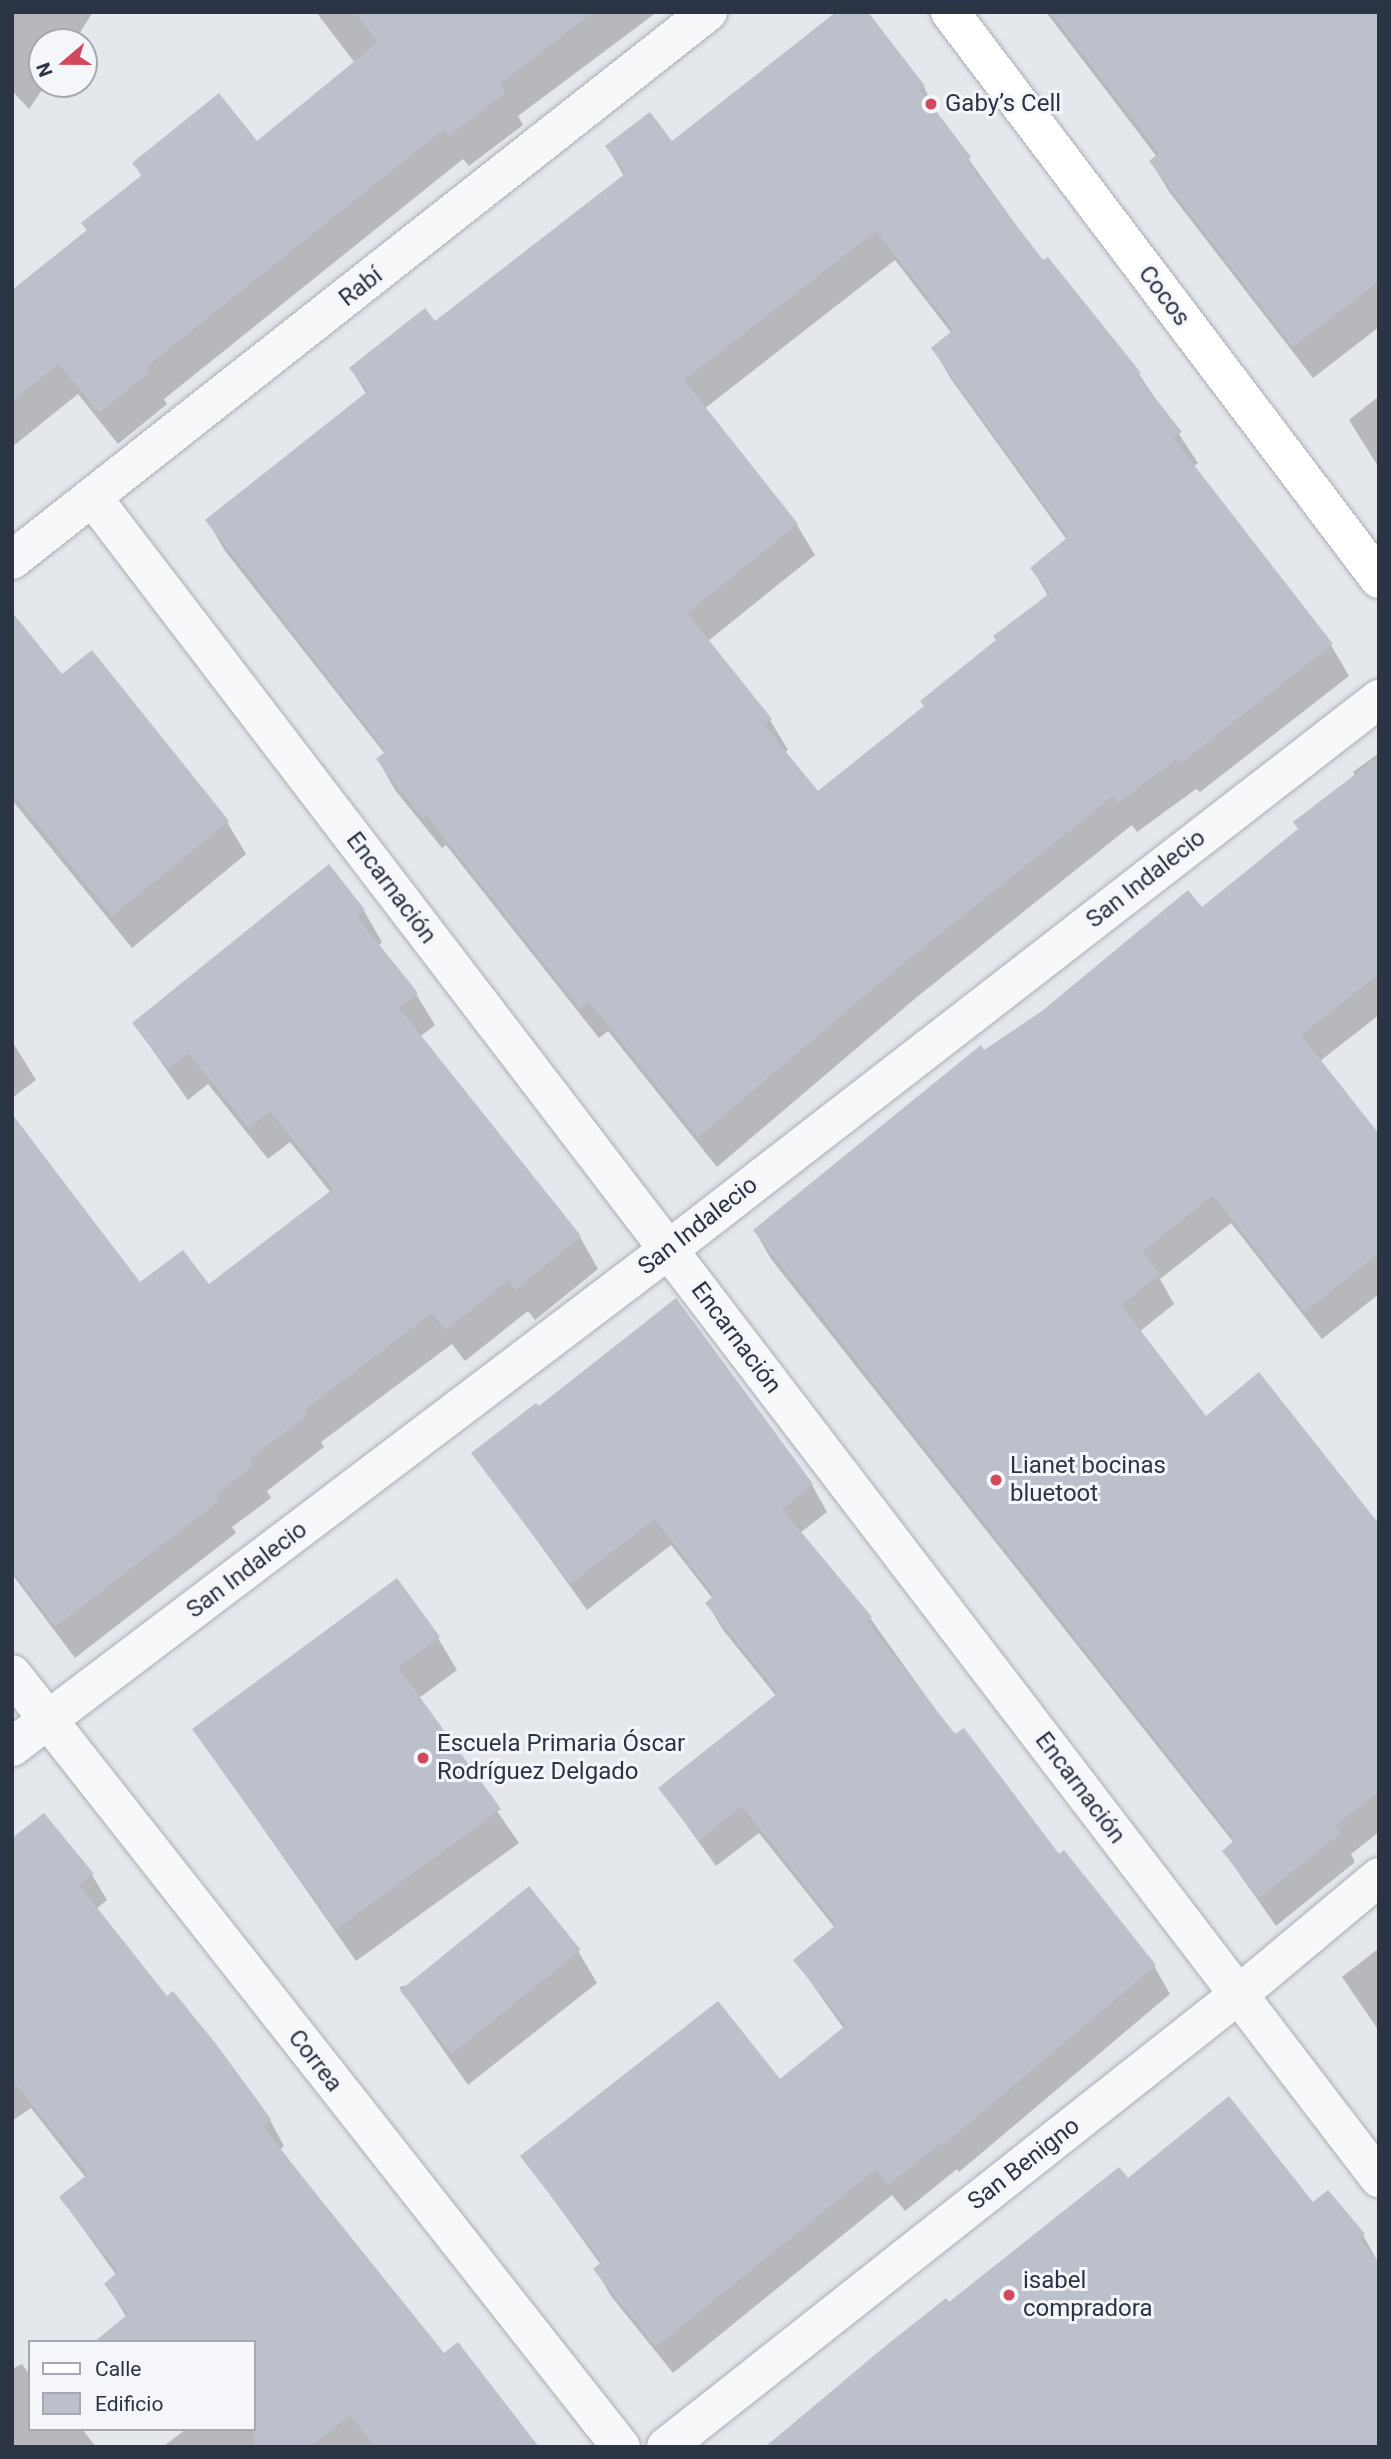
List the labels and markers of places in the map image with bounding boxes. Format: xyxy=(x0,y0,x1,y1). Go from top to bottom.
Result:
place label: Gaby’s Cell xyxy=(945,90,1061,118)
marker: Gaby’s Cell xyxy=(923,96,939,112)
place label: Lianet bocinas bluetoot xyxy=(1010,1452,1166,1508)
marker: Lianet bocinas bluetoot xyxy=(988,1472,1004,1488)
place label: Escuela Primaria Óscar Rodríguez Delgado xyxy=(437,1730,685,1786)
marker: Escuela Primaria Óscar Rodríguez Delgado xyxy=(415,1750,431,1766)
place label: isabel compradora xyxy=(1023,2267,1152,2323)
marker: isabel compradora xyxy=(1001,2287,1017,2303)

